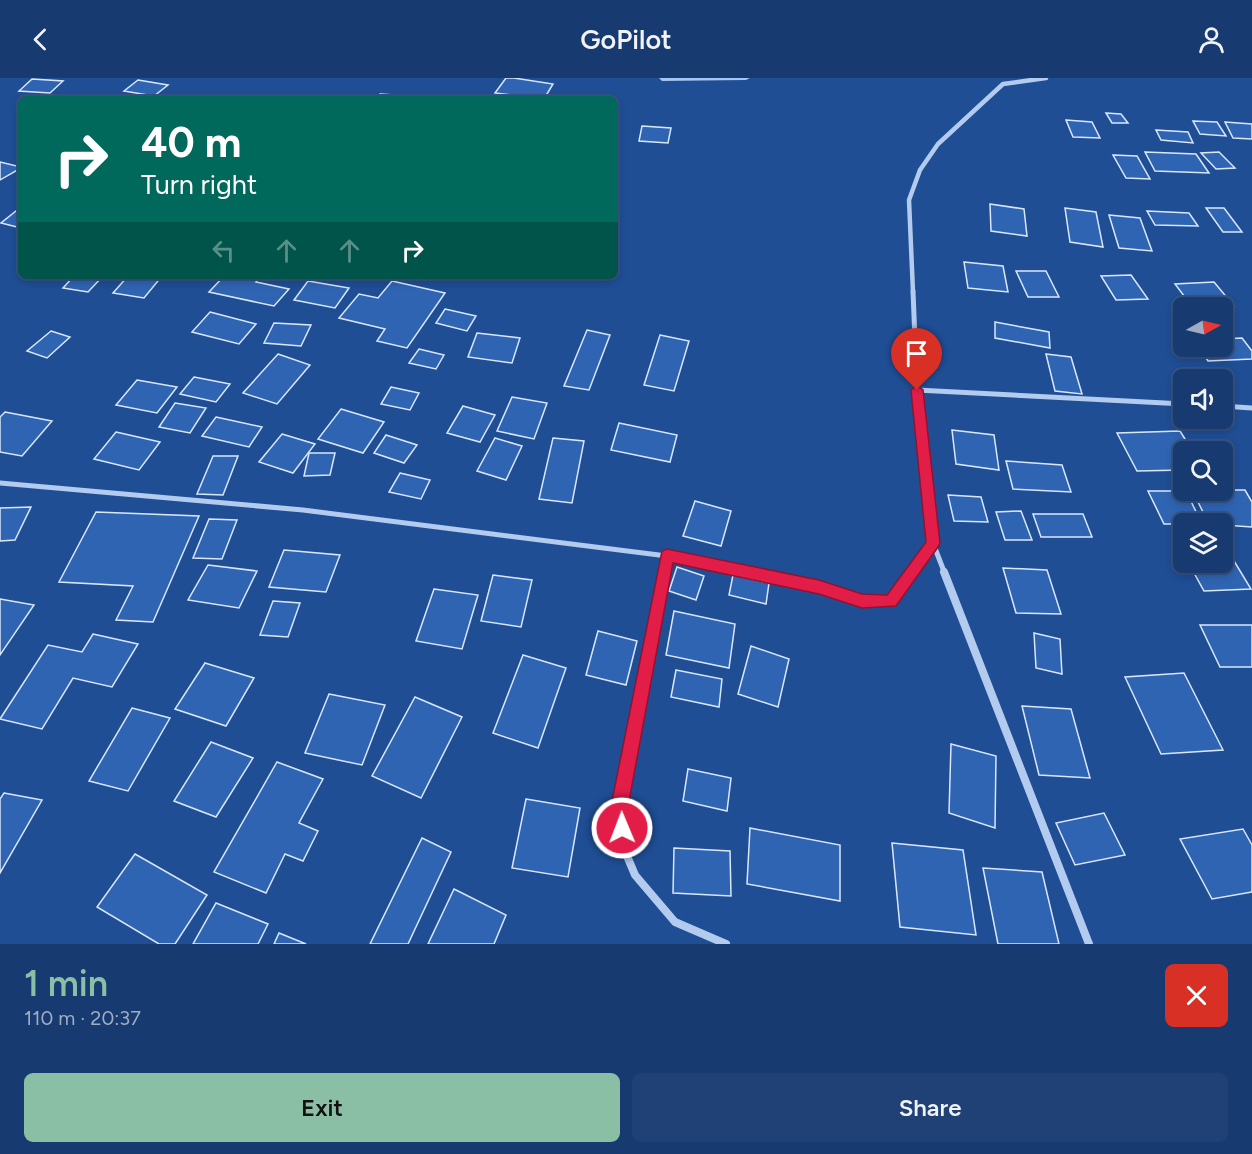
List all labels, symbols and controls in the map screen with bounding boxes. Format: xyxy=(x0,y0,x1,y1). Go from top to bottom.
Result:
icon: back xyxy=(24,23,57,56)
text: GoPilot xyxy=(580,23,672,56)
icon: person xyxy=(1195,23,1228,56)
text: 40 m xyxy=(141,117,241,168)
icon: right xyxy=(42,120,120,198)
text: Turn right xyxy=(141,168,257,201)
icon: left xyxy=(207,234,240,267)
icon: ahead xyxy=(270,234,303,267)
icon: ahead xyxy=(333,234,366,267)
icon: right xyxy=(396,234,429,267)
north arrow xyxy=(1173,297,1233,357)
map controls xyxy=(1173,297,1233,573)
pin xyxy=(891,328,942,390)
icon: arrive xyxy=(900,337,933,370)
button: sound xyxy=(1173,369,1233,429)
button: search xyxy=(1173,441,1233,501)
button: layers xyxy=(1173,513,1233,573)
position arrow xyxy=(590,796,654,860)
text: 1 min xyxy=(24,962,108,1005)
button: close xyxy=(1165,964,1228,1027)
text: 110 m · 20:37 xyxy=(24,1006,141,1030)
button: Exit xyxy=(24,1073,620,1142)
button: Share xyxy=(632,1073,1228,1142)

